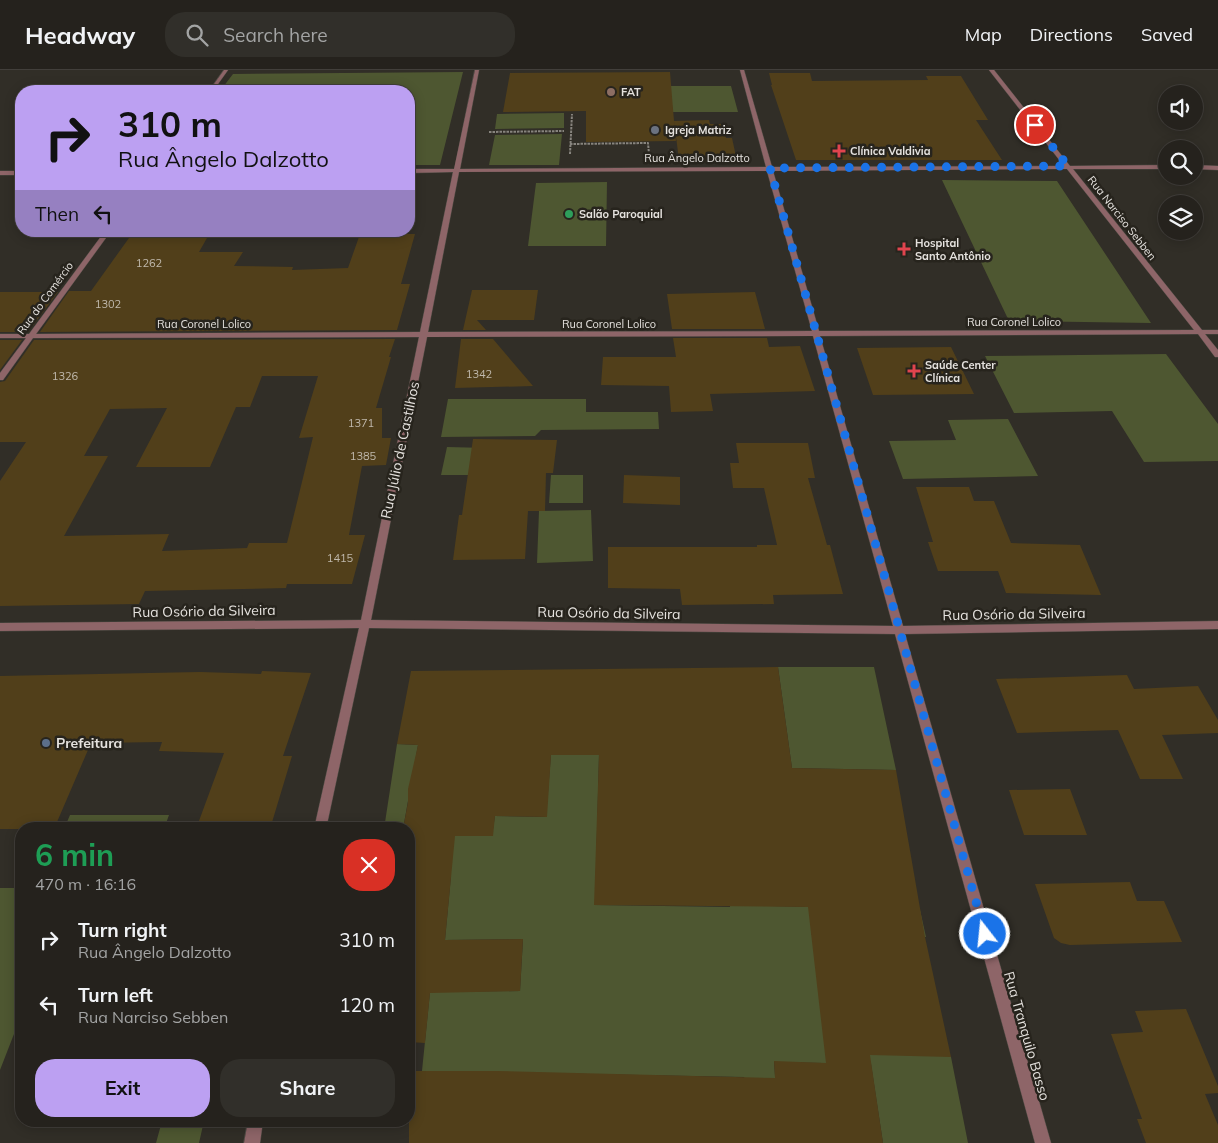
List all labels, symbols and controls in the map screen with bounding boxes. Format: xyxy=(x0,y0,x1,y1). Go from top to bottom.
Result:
search box xyxy=(165,12,515,57)
text: Headway xyxy=(25,20,135,50)
icon: search xyxy=(183,21,211,49)
text: Search here xyxy=(223,23,328,47)
text: Map xyxy=(965,23,1002,46)
text: Directions xyxy=(1030,23,1113,46)
text: Saved xyxy=(1141,23,1193,46)
place label: FAT xyxy=(621,85,641,99)
map controls xyxy=(1158,85,1203,240)
button: sound xyxy=(1158,85,1203,130)
marker: FAT xyxy=(605,86,617,98)
text: 310 m xyxy=(118,102,222,146)
pin xyxy=(1014,104,1056,146)
icon: right xyxy=(35,105,100,170)
icon: arrive xyxy=(1021,111,1049,139)
place label: Igreja Matriz xyxy=(665,123,732,137)
marker: Igreja Matriz xyxy=(649,124,661,136)
button: search xyxy=(1158,140,1203,185)
marker: Clínica Valdivia xyxy=(832,144,846,158)
place label: Clínica Valdivia xyxy=(850,144,931,158)
text: Rua Ângelo Dalzotto xyxy=(118,145,329,173)
street label: Rua Ângelo Dalzotto xyxy=(644,151,750,165)
street label: Rua Narciso Sebben xyxy=(1085,173,1159,263)
button: layers xyxy=(1158,195,1203,240)
icon: left xyxy=(89,200,117,228)
text: Then xyxy=(35,202,79,226)
place label: Salão Paroquial xyxy=(579,207,663,221)
marker: Salão Paroquial xyxy=(563,208,575,220)
place label: Hospital Santo Antônio xyxy=(915,236,991,263)
marker: Hospital Santo Antônio xyxy=(897,242,911,256)
house number: 1262 xyxy=(136,256,163,270)
street label: Rua do Comércio xyxy=(14,259,76,337)
house number: 1302 xyxy=(95,297,122,311)
street label: Rua Coronel Lolico xyxy=(967,315,1061,329)
street label: Rua Coronel Lolico xyxy=(157,317,251,331)
street label: Rua Coronel Lolico xyxy=(562,317,656,331)
place label: Saúde Center Clínica xyxy=(925,358,996,385)
marker: Saúde Center Clínica xyxy=(907,364,921,378)
house number: 1342 xyxy=(466,367,493,381)
house number: 1326 xyxy=(52,369,79,383)
street label: Rua Júlio de Castilhos xyxy=(377,380,423,520)
house number: 1371 xyxy=(348,416,374,430)
house number: 1385 xyxy=(350,449,377,463)
house number: 1415 xyxy=(327,551,354,565)
street label: Rua Osório da Silveira xyxy=(132,601,276,621)
street label: Rua Osório da Silveira xyxy=(537,603,681,623)
street label: Rua Osório da Silveira xyxy=(942,604,1086,624)
place label: Prefeitura xyxy=(56,734,122,752)
marker: Prefeitura xyxy=(40,737,52,749)
text: 6 min xyxy=(35,836,114,874)
button: close xyxy=(343,839,395,891)
text: 470 m · 16:16 xyxy=(35,874,136,894)
position arrow xyxy=(958,907,1010,959)
text: Turn right xyxy=(78,918,167,942)
icon: right xyxy=(35,926,63,954)
text: 310 m xyxy=(339,928,395,952)
text: Rua Ângelo Dalzotto xyxy=(78,942,231,962)
street label: Rua Tranquilo Basso xyxy=(1000,969,1054,1103)
text: Turn left xyxy=(78,983,153,1007)
icon: left xyxy=(35,991,63,1019)
text: 120 m xyxy=(339,993,395,1017)
text: Rua Narciso Sebben xyxy=(78,1007,228,1027)
button: Exit xyxy=(35,1059,210,1117)
button: Share xyxy=(220,1059,395,1117)

